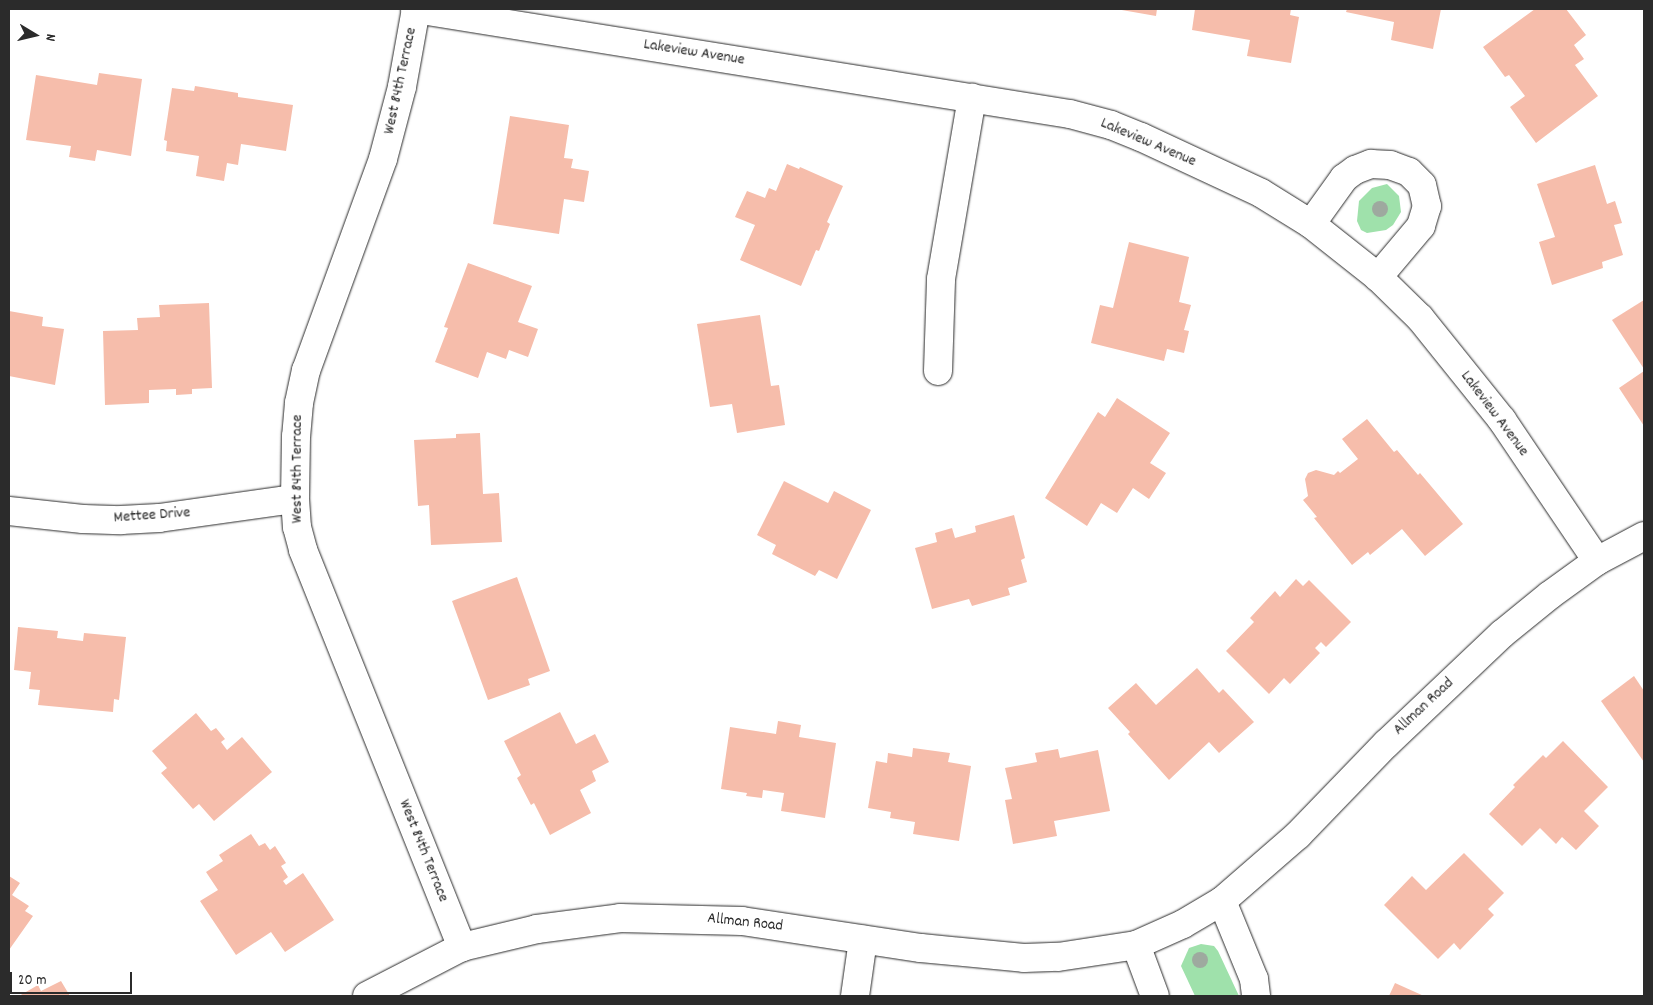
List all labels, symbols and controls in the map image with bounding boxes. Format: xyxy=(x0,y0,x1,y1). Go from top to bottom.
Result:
north arrow xyxy=(10,10,60,60)
street label: West 84th Terrace xyxy=(380,26,422,136)
text: N xyxy=(39,32,60,42)
street label: Lakeview Avenue xyxy=(642,36,746,70)
street label: Lakeview Avenue xyxy=(1097,114,1199,172)
street label: Lakeview Avenue xyxy=(1456,367,1532,461)
street label: West 84th Terrace xyxy=(288,415,308,523)
street label: Mettee Drive xyxy=(113,504,191,528)
street label: Allman Road xyxy=(1390,674,1458,740)
street label: West 84th Terrace xyxy=(394,797,452,905)
street label: Allman Road xyxy=(706,909,784,937)
scale bar xyxy=(12,962,135,994)
text: 20 m xyxy=(18,970,46,992)

